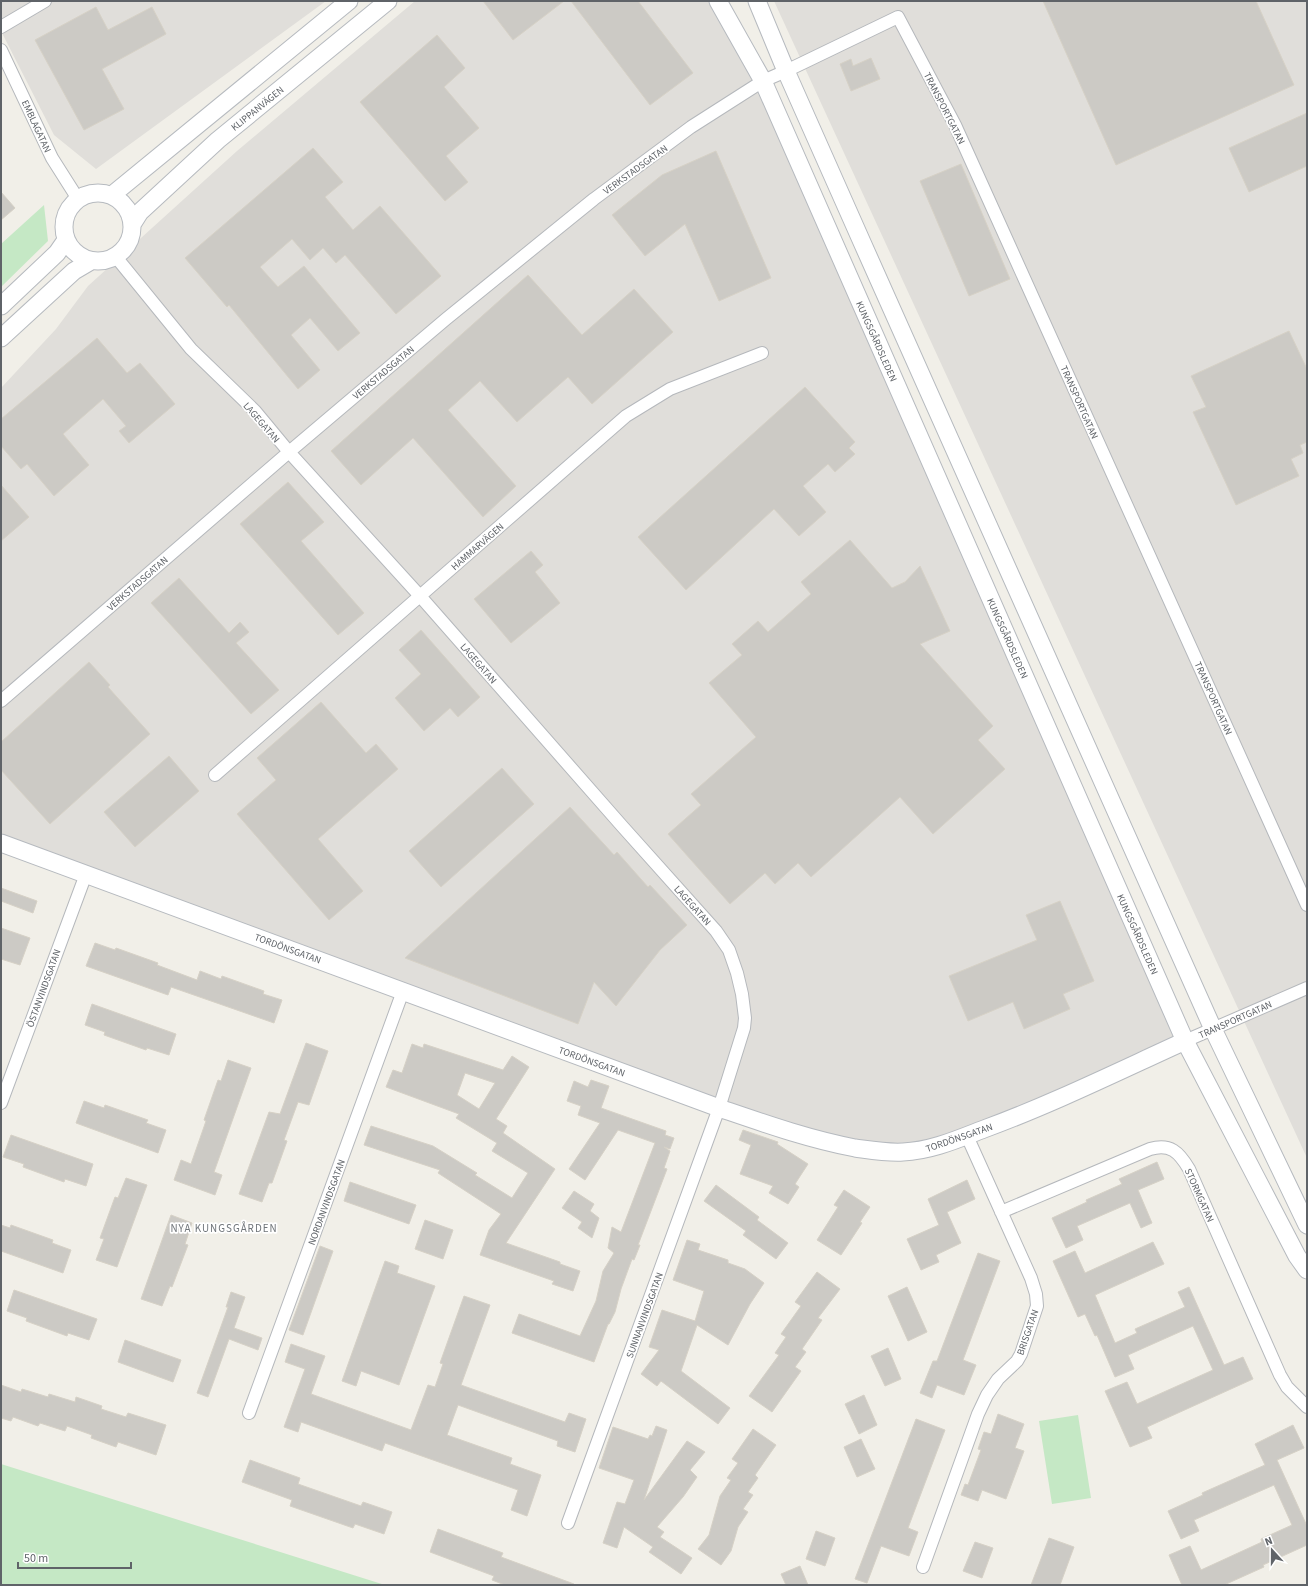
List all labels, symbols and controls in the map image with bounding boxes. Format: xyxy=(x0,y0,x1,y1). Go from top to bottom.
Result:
street label: TRANSPORTGATAN xyxy=(920,70,968,147)
street label: KLIPPANVÄGEN xyxy=(228,83,287,134)
street label: EMBLAGATAN xyxy=(18,98,54,155)
street label: VERKSTADSGATAN xyxy=(600,142,671,198)
street label: KUNGSGÅRDSLEDEN xyxy=(852,299,900,384)
street label: VERKSTADSGATAN xyxy=(350,343,418,403)
street label: TRANSPORTGATAN xyxy=(1057,363,1102,441)
street label: LAGEGATAN xyxy=(240,399,283,446)
street label: HAMMARVÄGEN xyxy=(448,520,507,574)
street label: VERKSTADSGATAN xyxy=(104,553,171,614)
street label: KUNGSGÅRDSLEDEN xyxy=(983,596,1031,681)
street label: LAGEGATAN xyxy=(457,640,500,687)
street label: TRANSPORTGATAN xyxy=(1191,659,1236,737)
street label: LAGEGATAN xyxy=(670,883,714,929)
street label: KUNGSGÅRDSLEDEN xyxy=(1113,892,1161,977)
street label: TORDÖNSGATAN xyxy=(252,930,323,967)
street label: ÖSTANVINDSGATAN xyxy=(23,947,65,1029)
street label: TRANSPORTGATAN xyxy=(1196,997,1274,1042)
street label: TORDÖNSGATAN xyxy=(556,1043,627,1080)
street label: TORDÖNSGATAN xyxy=(924,1120,995,1156)
street label: NORDANVINDSGATAN xyxy=(305,1157,349,1247)
street label: STORMGATAN xyxy=(1181,1166,1217,1225)
district label: NYA KUNGSGÅRDEN xyxy=(170,1221,278,1236)
street label: SUNNANVINDSGATAN xyxy=(623,1271,667,1360)
street label: BRISGATAN xyxy=(1014,1308,1042,1357)
north arrow xyxy=(1252,1530,1292,1570)
text: N xyxy=(1262,1533,1275,1549)
scale bar xyxy=(18,1544,131,1570)
text: 50 m xyxy=(24,1550,48,1567)

